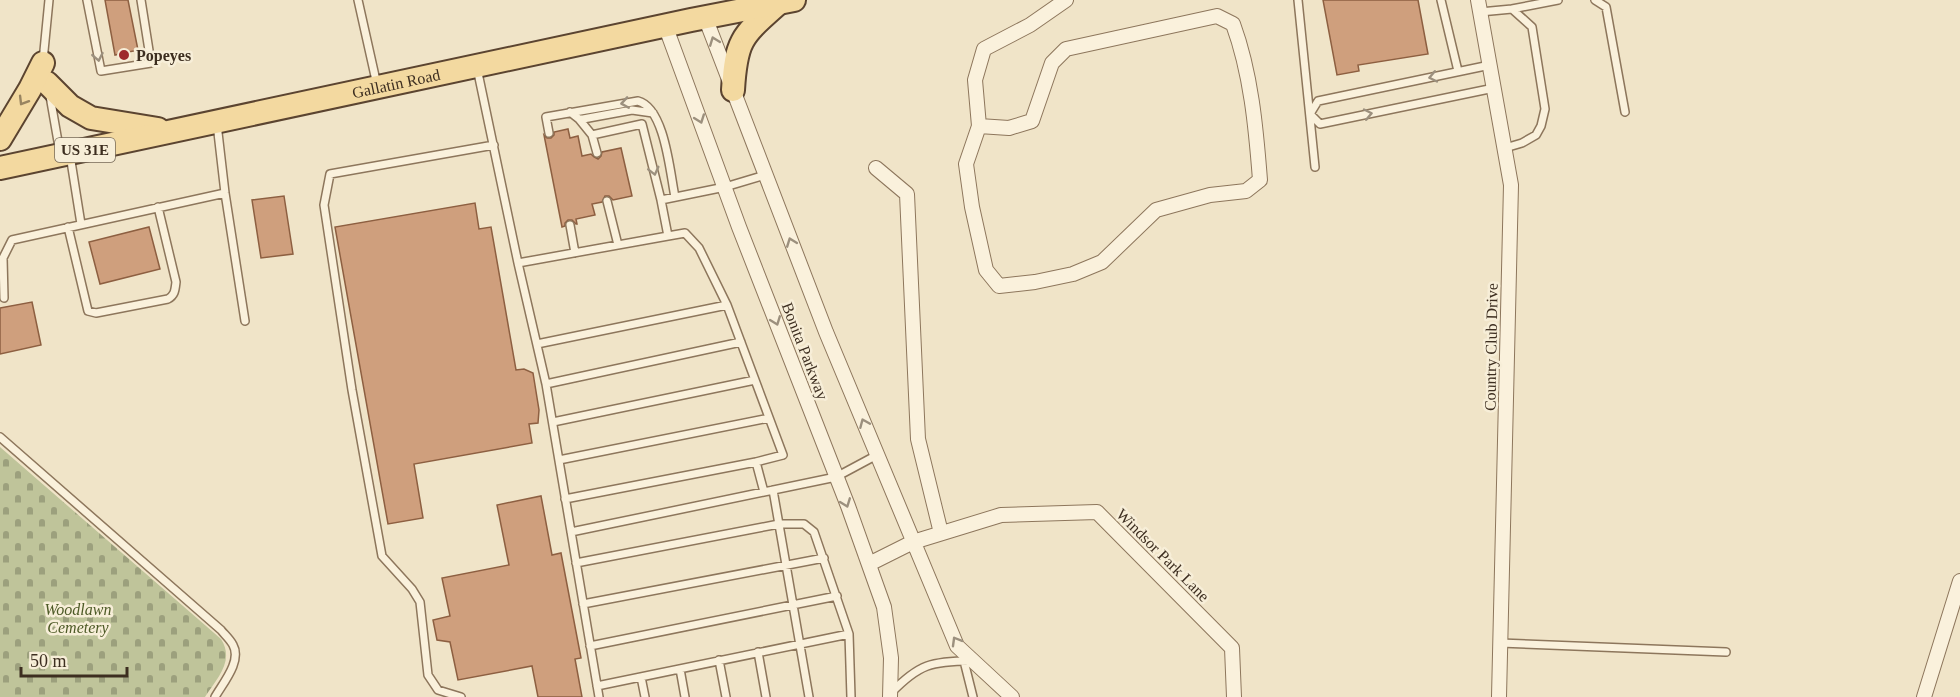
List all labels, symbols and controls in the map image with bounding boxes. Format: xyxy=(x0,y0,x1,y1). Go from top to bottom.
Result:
one-way arrow xyxy=(709,36,721,47)
place label: Popeyes xyxy=(136,47,191,65)
marker: Popeyes xyxy=(117,48,131,62)
one-way arrow xyxy=(91,52,104,62)
street label: Gallatin Road xyxy=(351,66,441,101)
one-way arrow xyxy=(1428,70,1438,83)
one-way arrow xyxy=(18,95,30,105)
one-way arrow xyxy=(620,96,630,109)
one-way arrow xyxy=(1362,108,1372,121)
one-way arrow xyxy=(693,113,705,124)
road number: US 31E xyxy=(55,138,115,162)
one-way arrow xyxy=(647,166,660,176)
one-way arrow xyxy=(786,237,798,248)
street label: Country Club Drive xyxy=(1481,283,1502,411)
street label: Bonita Parkway xyxy=(778,300,831,402)
one-way arrow xyxy=(769,315,781,326)
one-way arrow xyxy=(859,419,871,430)
one-way arrow xyxy=(839,497,852,508)
street label: Windsor Park Lane xyxy=(1113,505,1213,605)
park label: Woodlawn Cemetery xyxy=(45,601,111,637)
one-way arrow xyxy=(952,637,964,647)
scale bar xyxy=(21,640,128,678)
text: 50 m xyxy=(30,651,67,671)

